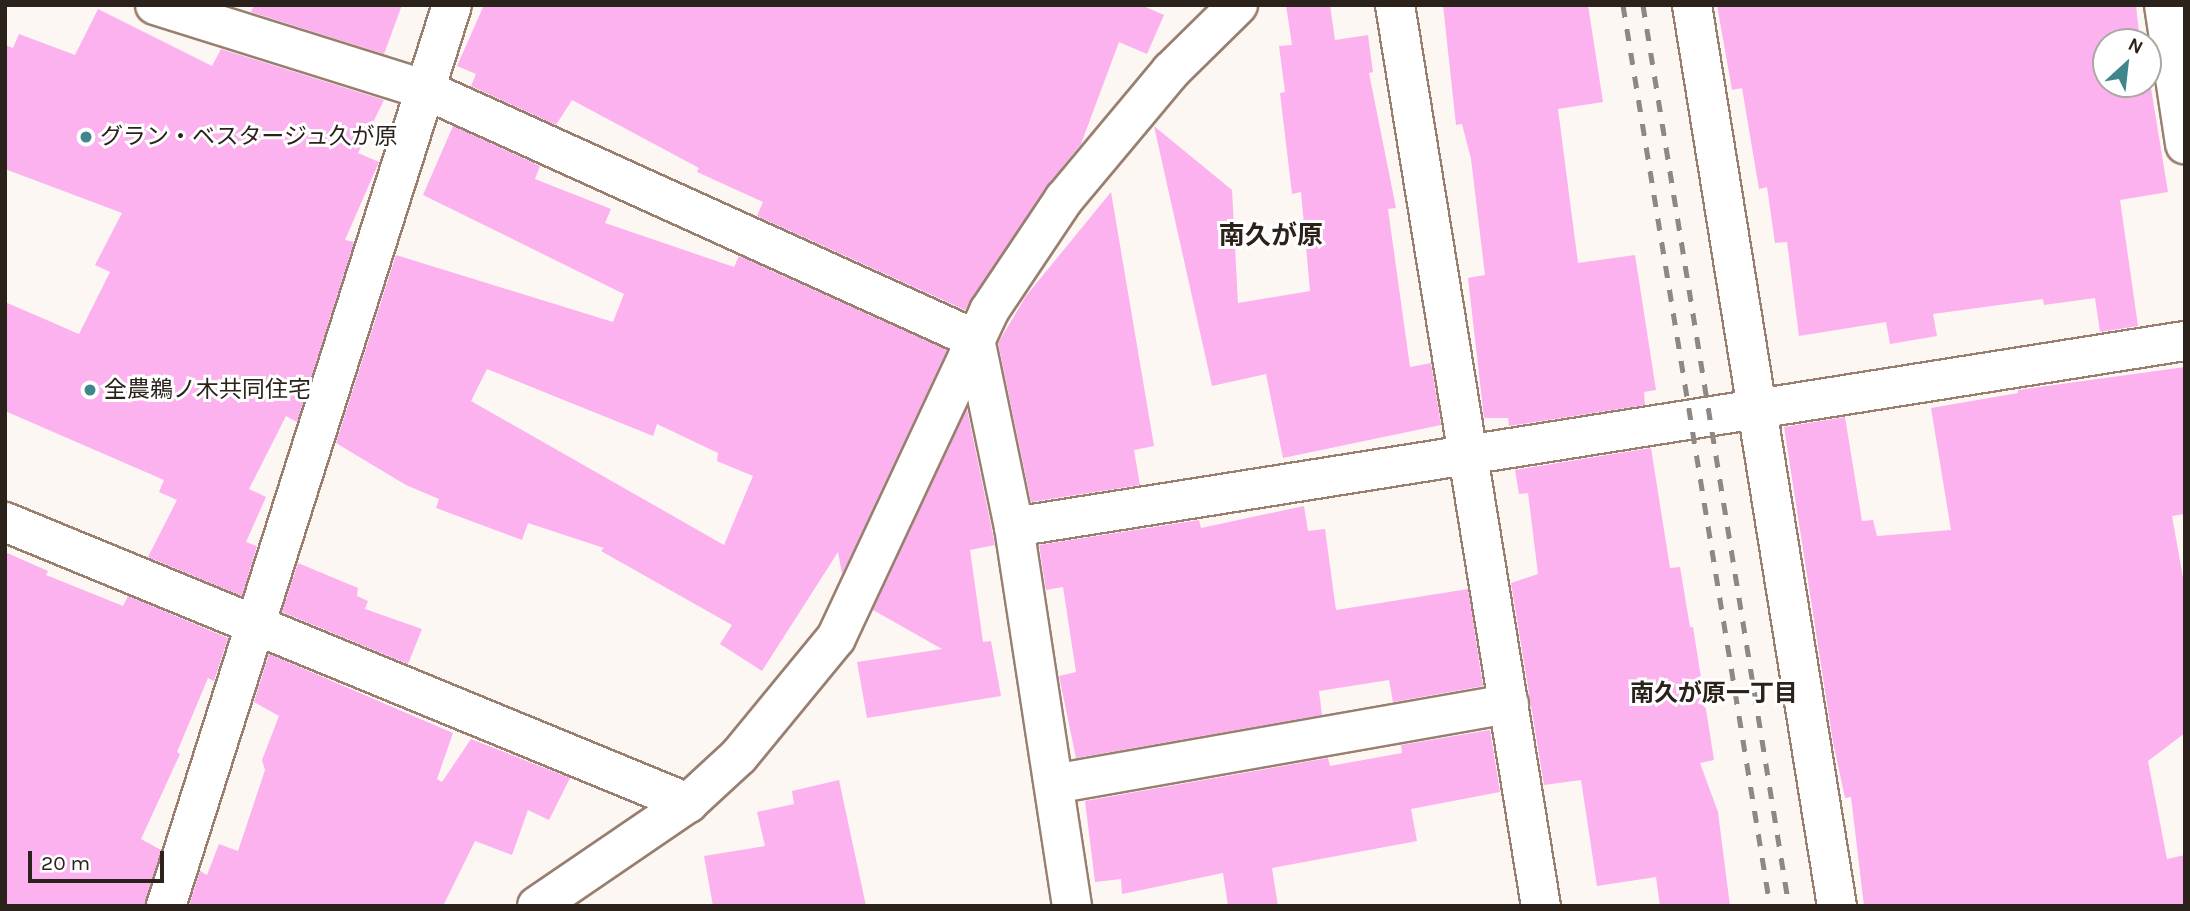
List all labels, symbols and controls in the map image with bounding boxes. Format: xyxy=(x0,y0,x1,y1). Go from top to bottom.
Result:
north arrow xyxy=(2092,28,2162,98)
text: N xyxy=(2125,33,2147,59)
place label: グラン・ベスタージュ久が原 xyxy=(100,123,399,151)
marker: グラン・ベスタージュ久が原 xyxy=(78,129,94,145)
district label: 南久が原 xyxy=(1219,220,1323,252)
place label: 全農鵜ノ木共同住宅 xyxy=(104,376,311,404)
marker: 全農鵜ノ木共同住宅 xyxy=(82,382,98,398)
district label: 南久が原一丁目 xyxy=(1630,680,1798,708)
scale bar xyxy=(32,838,168,882)
text: 20 m xyxy=(41,851,90,875)

